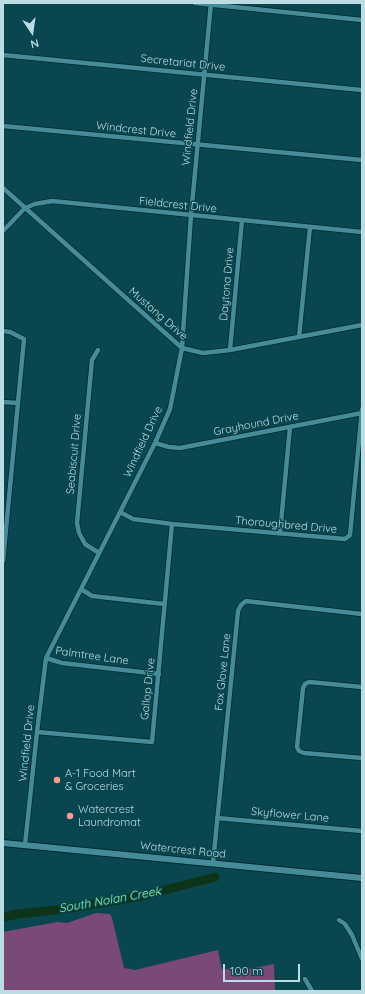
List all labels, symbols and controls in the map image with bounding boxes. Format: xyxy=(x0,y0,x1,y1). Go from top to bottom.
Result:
north arrow xyxy=(12,12,52,52)
text: N xyxy=(29,36,40,51)
street label: Secretariat Drive xyxy=(140,52,226,74)
street label: Windfield Drive xyxy=(179,88,201,166)
street label: Windcrest Drive xyxy=(95,119,177,141)
street label: Fieldcrest Drive xyxy=(138,194,218,216)
street label: Daytona Drive xyxy=(217,247,237,321)
street label: Mustang Drive xyxy=(126,285,190,343)
street label: Windfield Drive xyxy=(121,404,165,480)
street label: Grayhound Drive xyxy=(212,409,300,439)
street label: Seabiscuit Drive xyxy=(64,413,84,495)
street label: Thoroughbred Drive xyxy=(234,514,338,536)
street label: Fox Glove Lane xyxy=(212,633,234,711)
street label: Palmtree Lane xyxy=(54,644,130,668)
street label: Gallop Drive xyxy=(138,657,158,721)
street label: Windfield Drive xyxy=(16,704,38,782)
place label: A-1 Food Mart & Groceries xyxy=(65,767,136,793)
marker: A-1 Food Mart & Groceries xyxy=(52,775,62,785)
place label: Watercrest Laundromat xyxy=(78,803,141,829)
street label: Skyflower Lane xyxy=(250,805,330,825)
marker: Watercrest Laundromat xyxy=(65,811,75,821)
street label: Watercrest Road xyxy=(139,839,227,861)
water label: South Nolan Creek xyxy=(58,884,162,916)
scale bar xyxy=(225,956,302,982)
text: 100 m xyxy=(230,963,263,978)

